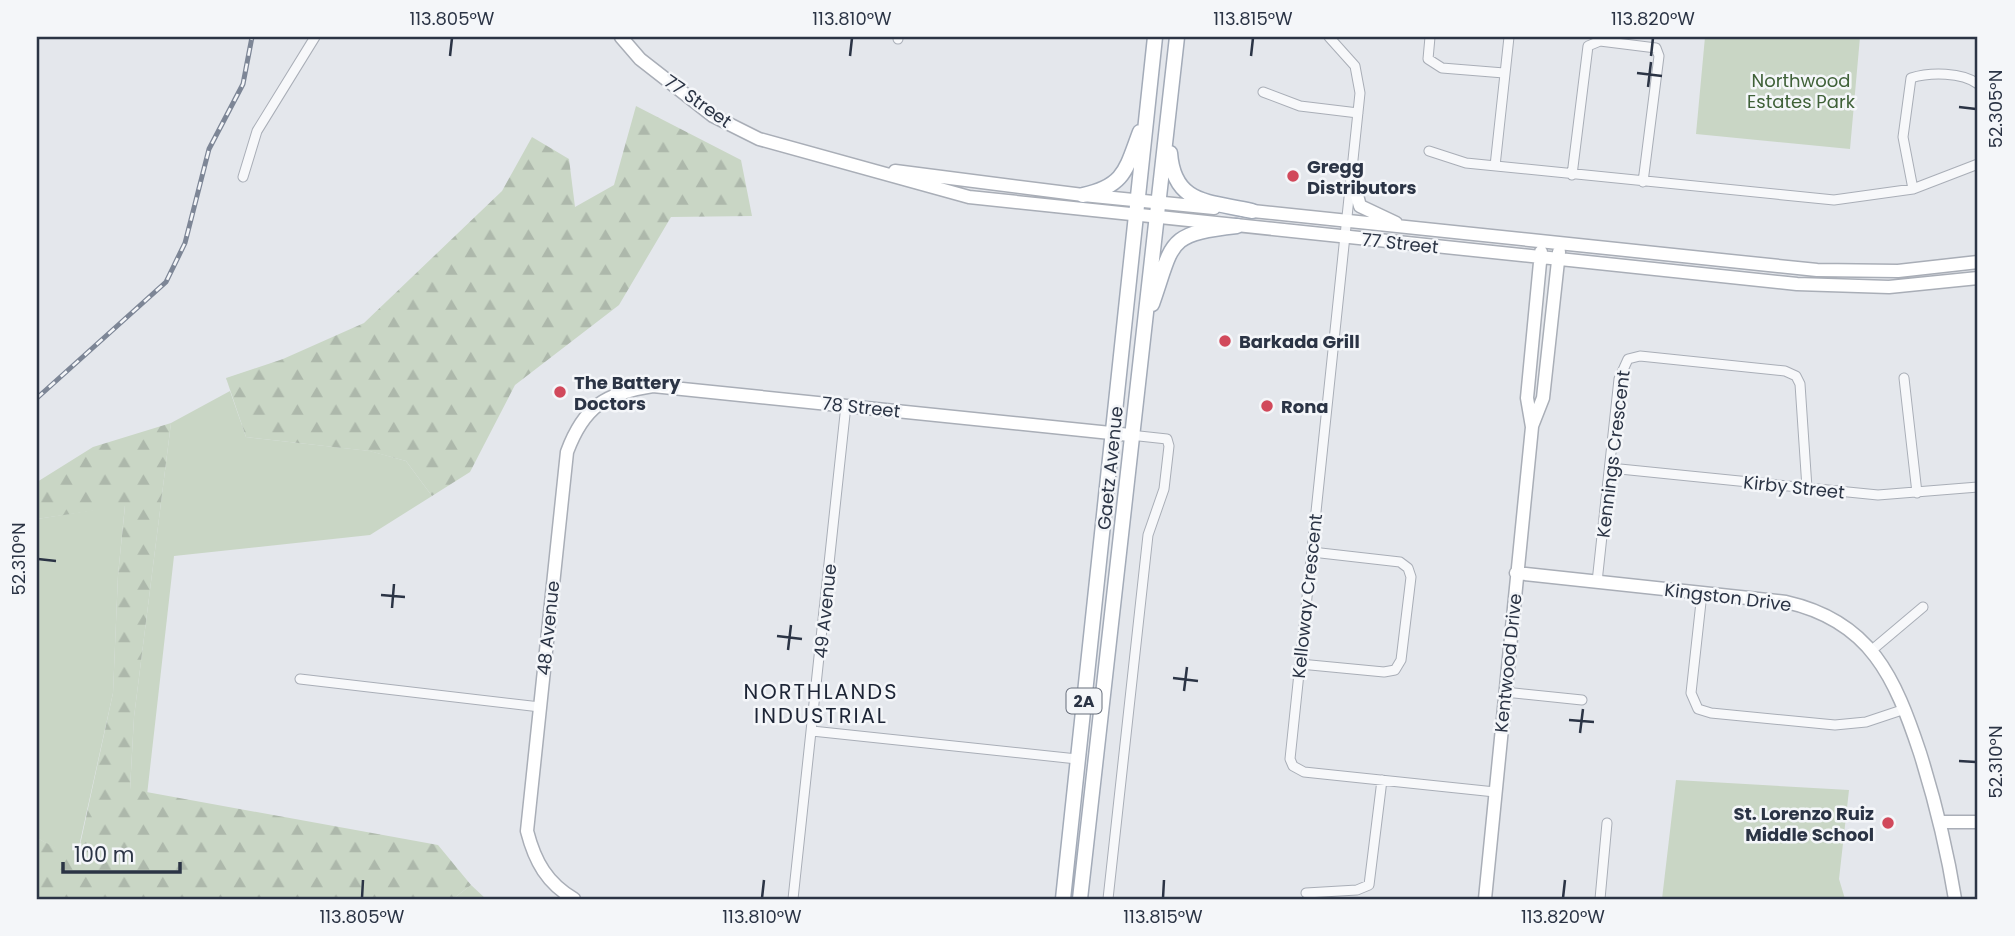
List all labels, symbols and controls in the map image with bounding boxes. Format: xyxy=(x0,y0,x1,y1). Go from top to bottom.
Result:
text: 113.805°W xyxy=(410,6,495,31)
text: 113.810°W xyxy=(812,6,892,31)
text: 113.815°W xyxy=(1213,6,1293,31)
text: 113.820°W xyxy=(1611,6,1695,31)
park label: Northwood Estates Park xyxy=(1747,68,1856,114)
street label: 77 Street xyxy=(659,69,737,133)
text: 52.305°N xyxy=(1983,70,2008,148)
place label: Gregg Distributors xyxy=(1307,154,1417,200)
marker: Gregg Distributors xyxy=(1285,168,1301,184)
street label: 77 Street xyxy=(1360,227,1440,259)
place label: Barkada Grill xyxy=(1239,329,1360,354)
marker: Barkada Grill xyxy=(1217,333,1233,349)
street label: Kennings Crescent xyxy=(1590,369,1636,539)
place label: The Battery Doctors xyxy=(574,370,681,416)
marker: The Battery Doctors xyxy=(552,384,568,400)
street label: 78 Street xyxy=(821,390,901,424)
place label: Rona xyxy=(1281,394,1329,419)
marker: Rona xyxy=(1259,398,1275,414)
street label: Gaetz Avenue xyxy=(1091,405,1129,531)
street label: Kirby Street xyxy=(1742,469,1846,505)
street label: Kelloway Crescent xyxy=(1286,512,1328,680)
text: 52.310°N xyxy=(6,522,31,596)
street label: 49 Avenue xyxy=(808,562,842,660)
street label: Kingston Drive xyxy=(1663,577,1793,617)
street label: 48 Avenue xyxy=(531,579,565,677)
street label: Kentwood Drive xyxy=(1488,592,1528,734)
district label: NORTHLANDS INDUSTRIAL xyxy=(743,677,899,730)
road number: 2A xyxy=(1066,688,1102,714)
text: 52.310°N xyxy=(1983,725,2008,799)
place label: St. Lorenzo Ruiz Middle School xyxy=(1733,801,1874,847)
marker: St. Lorenzo Ruiz Middle School xyxy=(1880,815,1896,831)
scale bar xyxy=(63,831,180,875)
text: 100 m xyxy=(74,840,134,869)
text: 113.805°W xyxy=(320,904,405,929)
text: 113.810°W xyxy=(722,904,802,929)
text: 113.815°W xyxy=(1123,904,1203,929)
text: 113.820°W xyxy=(1521,904,1605,929)

